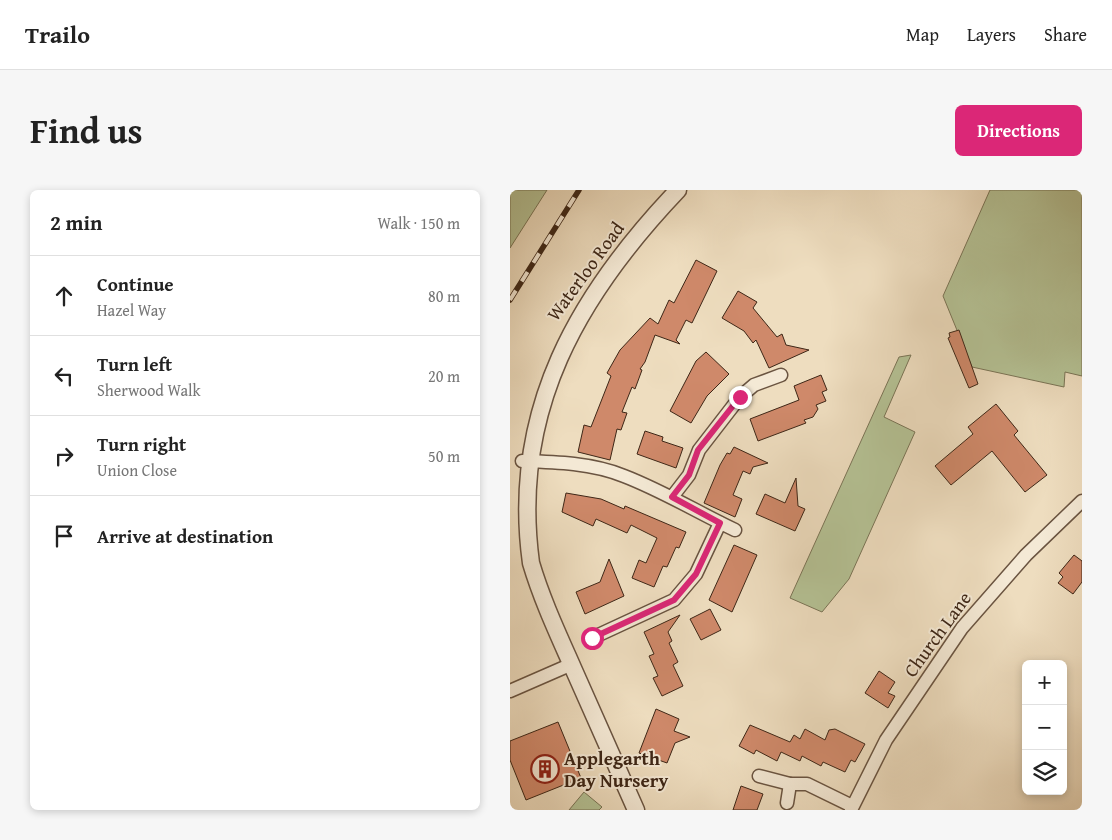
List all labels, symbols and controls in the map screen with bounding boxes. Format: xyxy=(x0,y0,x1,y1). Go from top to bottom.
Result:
text: Trailo xyxy=(25,17,90,52)
text: Map xyxy=(906,21,939,48)
text: Layers xyxy=(967,21,1016,48)
text: Share xyxy=(1044,21,1087,48)
text: Find us xyxy=(30,105,143,156)
button: Directions xyxy=(955,105,1082,156)
text: 2 min xyxy=(50,207,102,238)
text: Walk · 150 m xyxy=(377,211,460,235)
street label: Waterloo Road xyxy=(539,215,631,326)
text: Continue xyxy=(97,270,174,298)
icon: ahead xyxy=(50,282,78,310)
text: 80 m xyxy=(428,284,460,308)
text: Hazel Way xyxy=(97,298,166,322)
text: Turn left xyxy=(97,350,172,378)
icon: left xyxy=(50,362,78,390)
text: 20 m xyxy=(428,364,460,388)
text: Sherwood Walk xyxy=(97,378,201,402)
route end xyxy=(729,386,752,409)
text: Turn right xyxy=(97,430,186,458)
icon: right xyxy=(50,442,78,470)
text: 50 m xyxy=(428,444,460,468)
text: Union Close xyxy=(97,458,177,482)
icon: arrive xyxy=(50,522,78,550)
text: Arrive at destination xyxy=(97,522,273,550)
street label: Church Lane xyxy=(896,585,978,683)
route start xyxy=(581,627,604,650)
map controls xyxy=(1022,660,1067,795)
button: + xyxy=(1022,660,1067,705)
button: − xyxy=(1022,705,1067,750)
place label: Applegarth Day Nursery xyxy=(564,744,669,794)
button: layers xyxy=(1022,750,1067,795)
building icon: Applegarth Day Nursery xyxy=(530,754,560,784)

